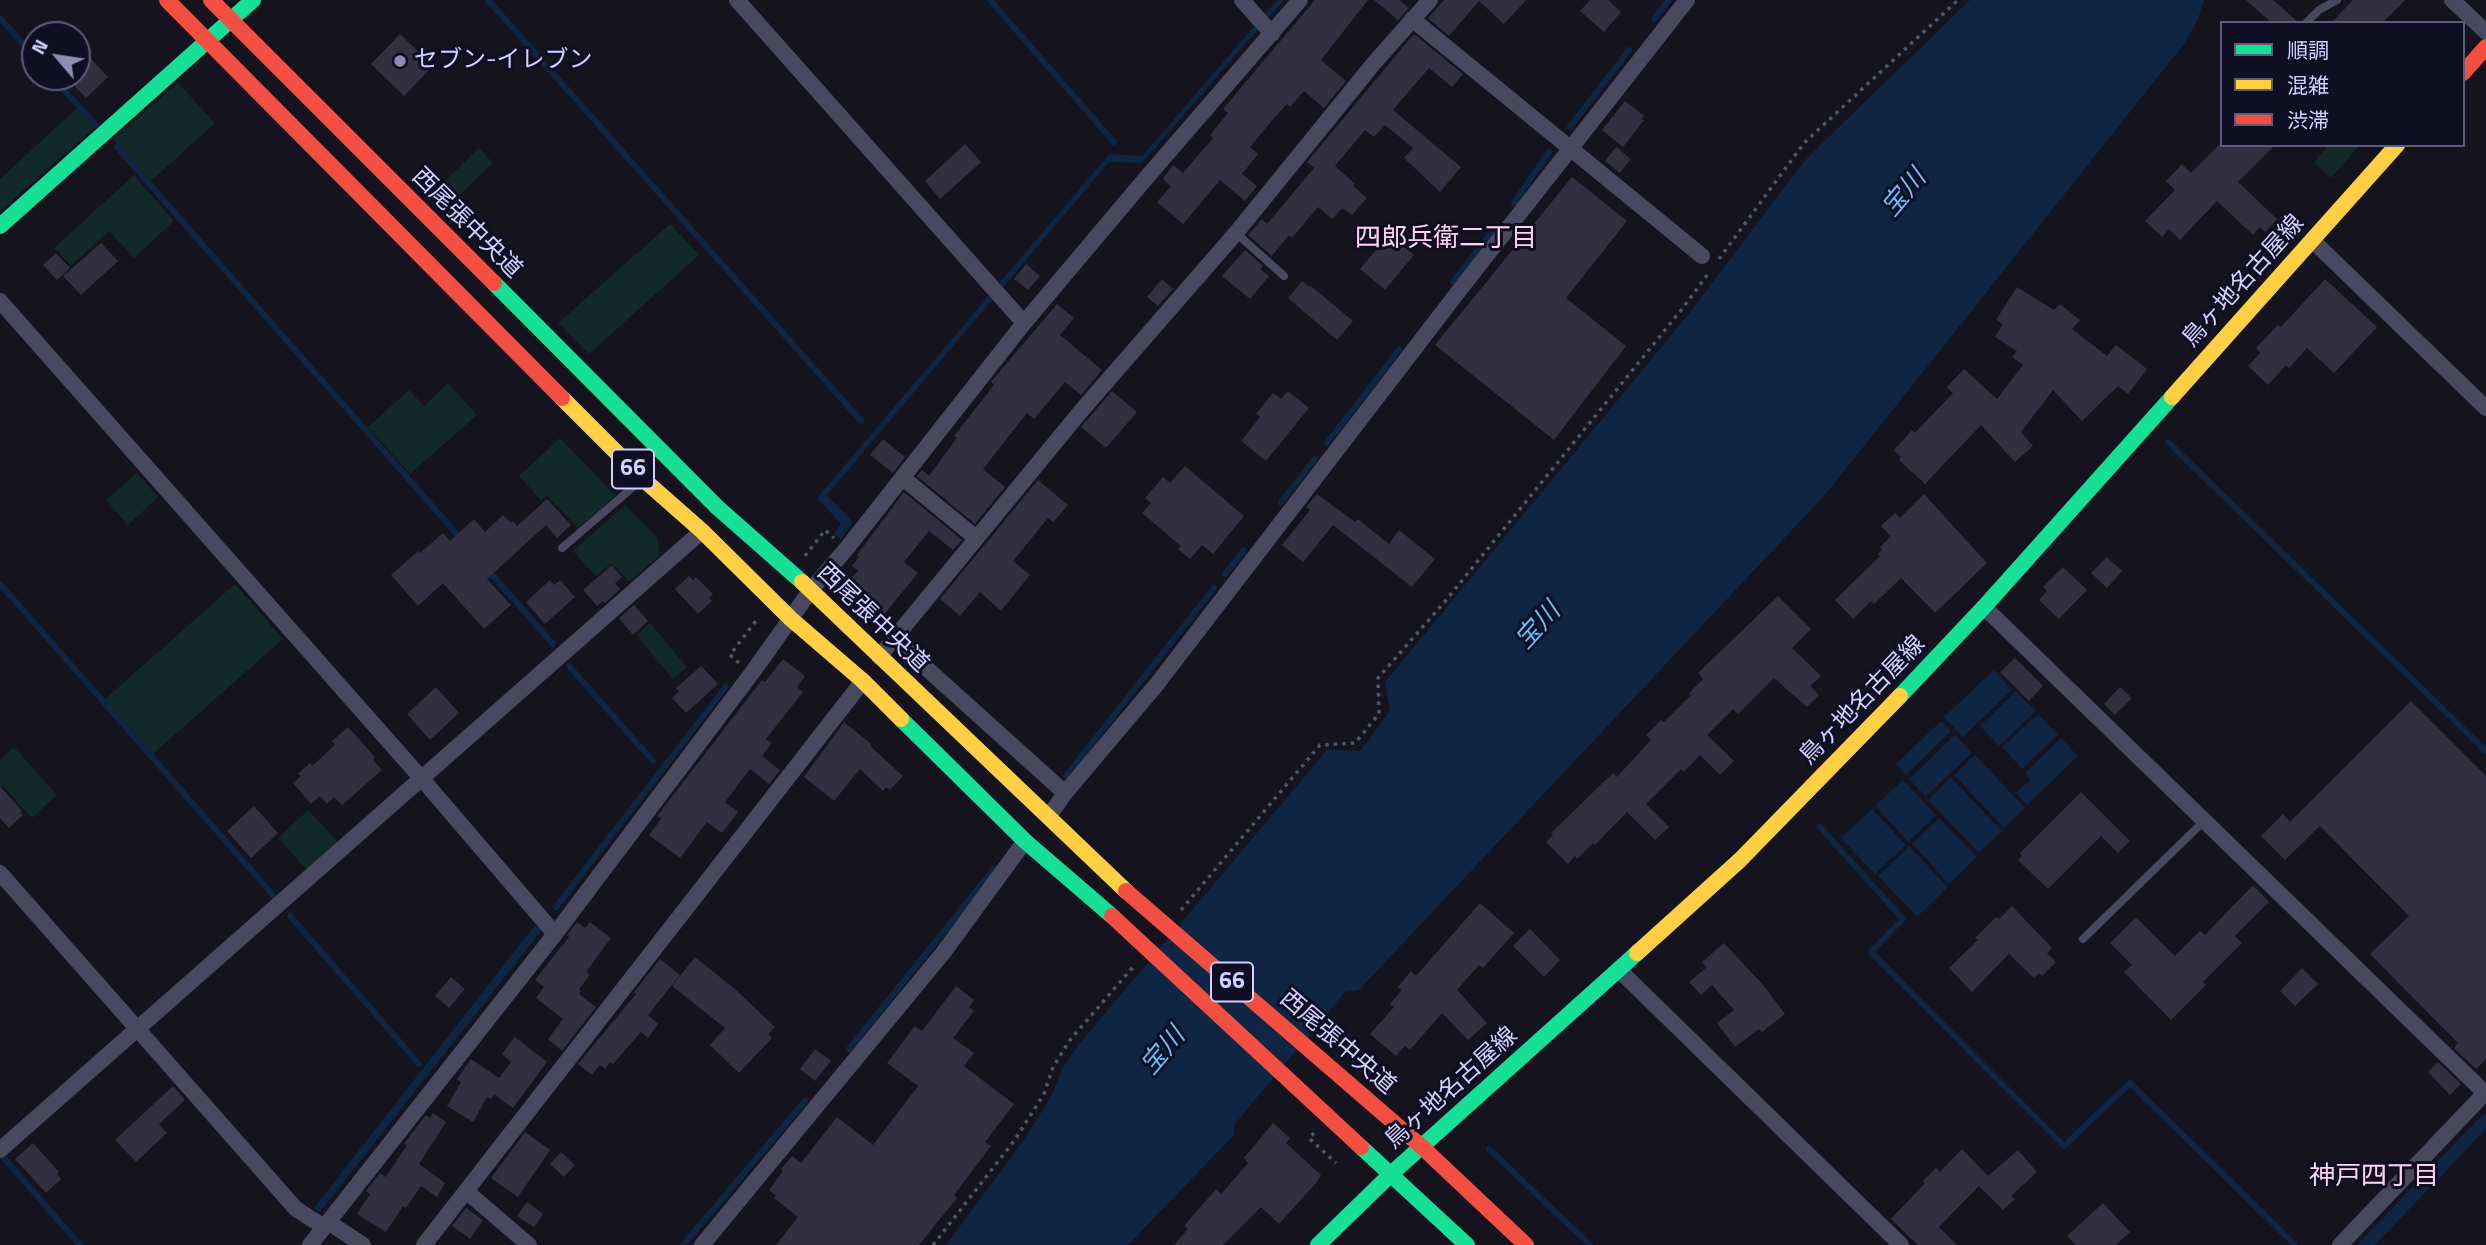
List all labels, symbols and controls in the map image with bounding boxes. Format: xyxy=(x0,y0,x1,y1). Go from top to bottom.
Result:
north arrow xyxy=(21,21,91,91)
legend xyxy=(2220,21,2465,147)
text: N xyxy=(23,34,55,59)
text: 順調 xyxy=(2287,34,2329,66)
place label: セブン-イレブン xyxy=(414,47,593,75)
marker: セブン-イレブン xyxy=(392,53,408,69)
text: 混雑 xyxy=(2287,69,2329,101)
text: 渋滞 xyxy=(2287,104,2329,136)
street label: 西尾張中央道 xyxy=(405,163,527,285)
water label: 宝川 xyxy=(1876,164,1934,224)
street label: 鳥ヶ地名古屋線 xyxy=(2177,210,2311,354)
district label: 四郎兵衛二丁目 xyxy=(1355,224,1537,256)
road number: 66 xyxy=(612,449,654,489)
street label: 西尾張中央道 xyxy=(810,559,934,679)
water label: 宝川 xyxy=(1510,597,1568,657)
street label: 鳥ヶ地名古屋線 xyxy=(1794,631,1932,771)
road number: 66 xyxy=(1211,962,1253,1001)
street label: 西尾張中央道 xyxy=(1273,985,1401,1101)
water label: 宝川 xyxy=(1135,1022,1193,1082)
street label: 鳥ヶ地名古屋線 xyxy=(1380,1022,1524,1156)
district label: 神戸四丁目 xyxy=(2309,1162,2439,1194)

